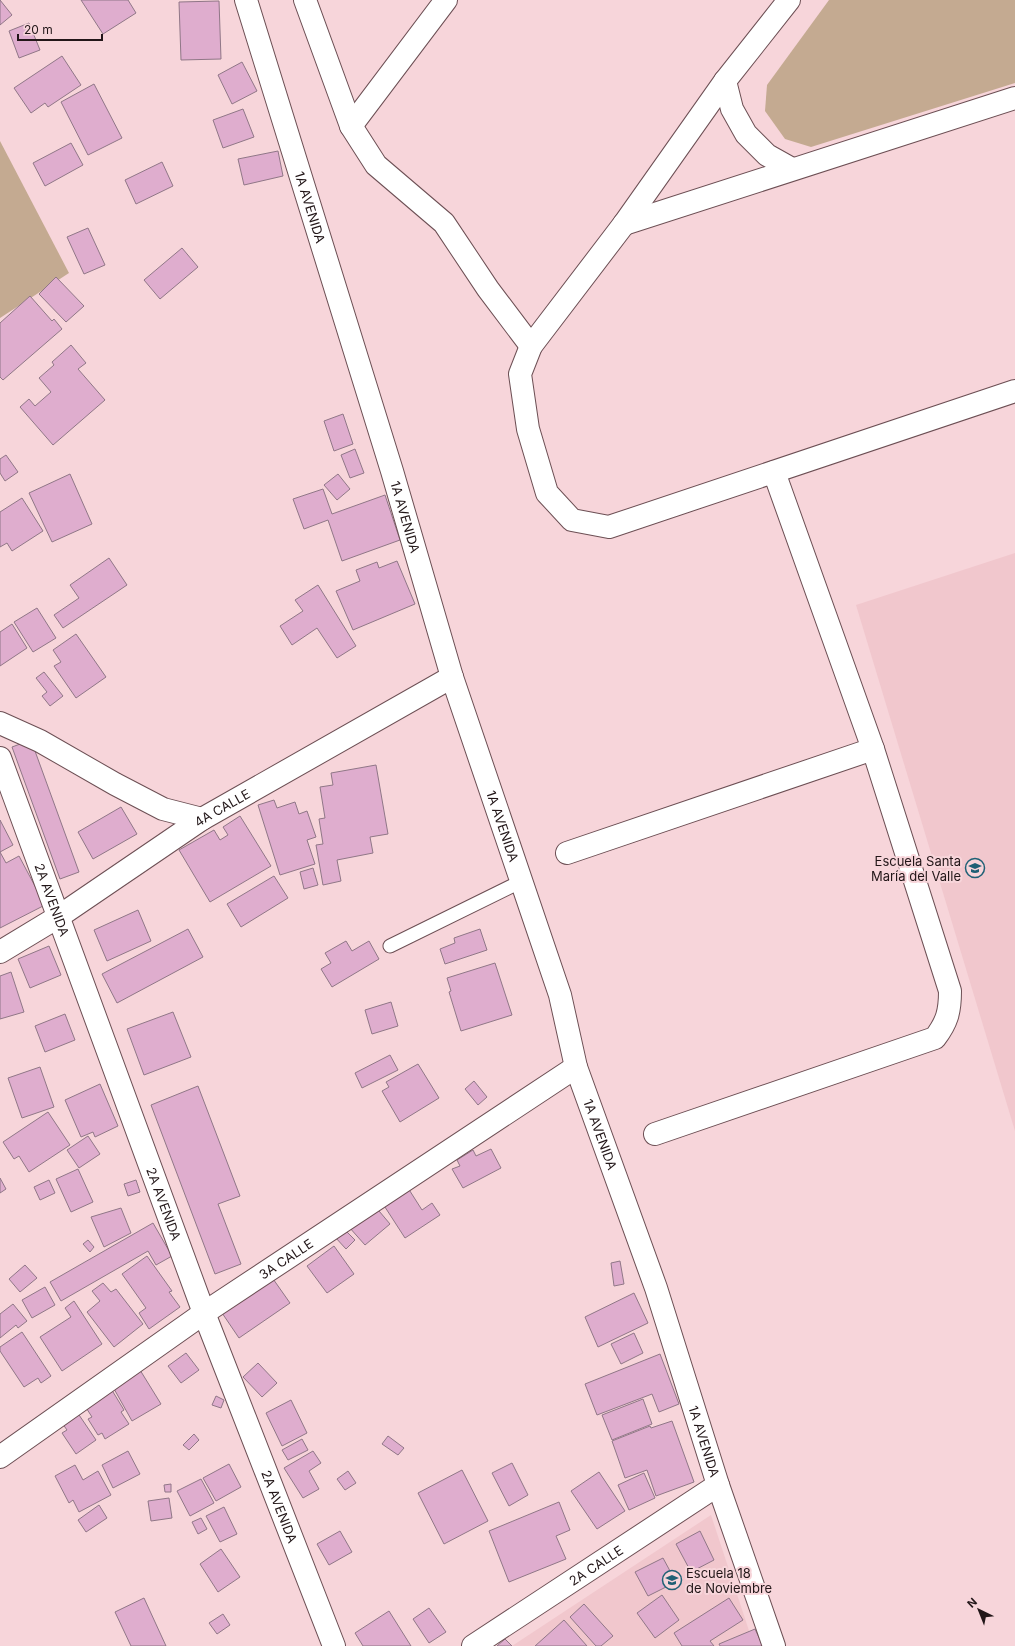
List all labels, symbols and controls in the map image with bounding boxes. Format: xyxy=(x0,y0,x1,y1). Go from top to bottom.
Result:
scale bar xyxy=(18,16,102,42)
text: 20 m xyxy=(24,22,53,37)
street label: 1A AVENIDA xyxy=(292,170,329,245)
street label: 1A AVENIDA xyxy=(387,479,423,555)
street label: 4A CALLE xyxy=(191,785,253,830)
street label: 1A AVENIDA xyxy=(483,788,522,864)
place label: Escuela Santa María del Valle xyxy=(871,853,961,884)
school or university icon: Escuela Santa María del Valle xyxy=(964,857,986,879)
street label: 2A AVENIDA xyxy=(31,861,73,939)
street label: 1A AVENIDA xyxy=(580,1097,621,1172)
street label: 2A AVENIDA xyxy=(143,1165,185,1243)
street label: 3A CALLE xyxy=(256,1235,316,1282)
street label: 1A AVENIDA xyxy=(685,1404,723,1479)
street label: 2A AVENIDA xyxy=(258,1468,301,1545)
street label: 2A CALLE xyxy=(566,1542,626,1589)
place label: Escuela 18 de Noviembre xyxy=(686,1565,772,1596)
school or university icon: Escuela 18 de Noviembre xyxy=(661,1569,683,1591)
north arrow xyxy=(959,1590,999,1630)
text: N xyxy=(964,1595,980,1611)

